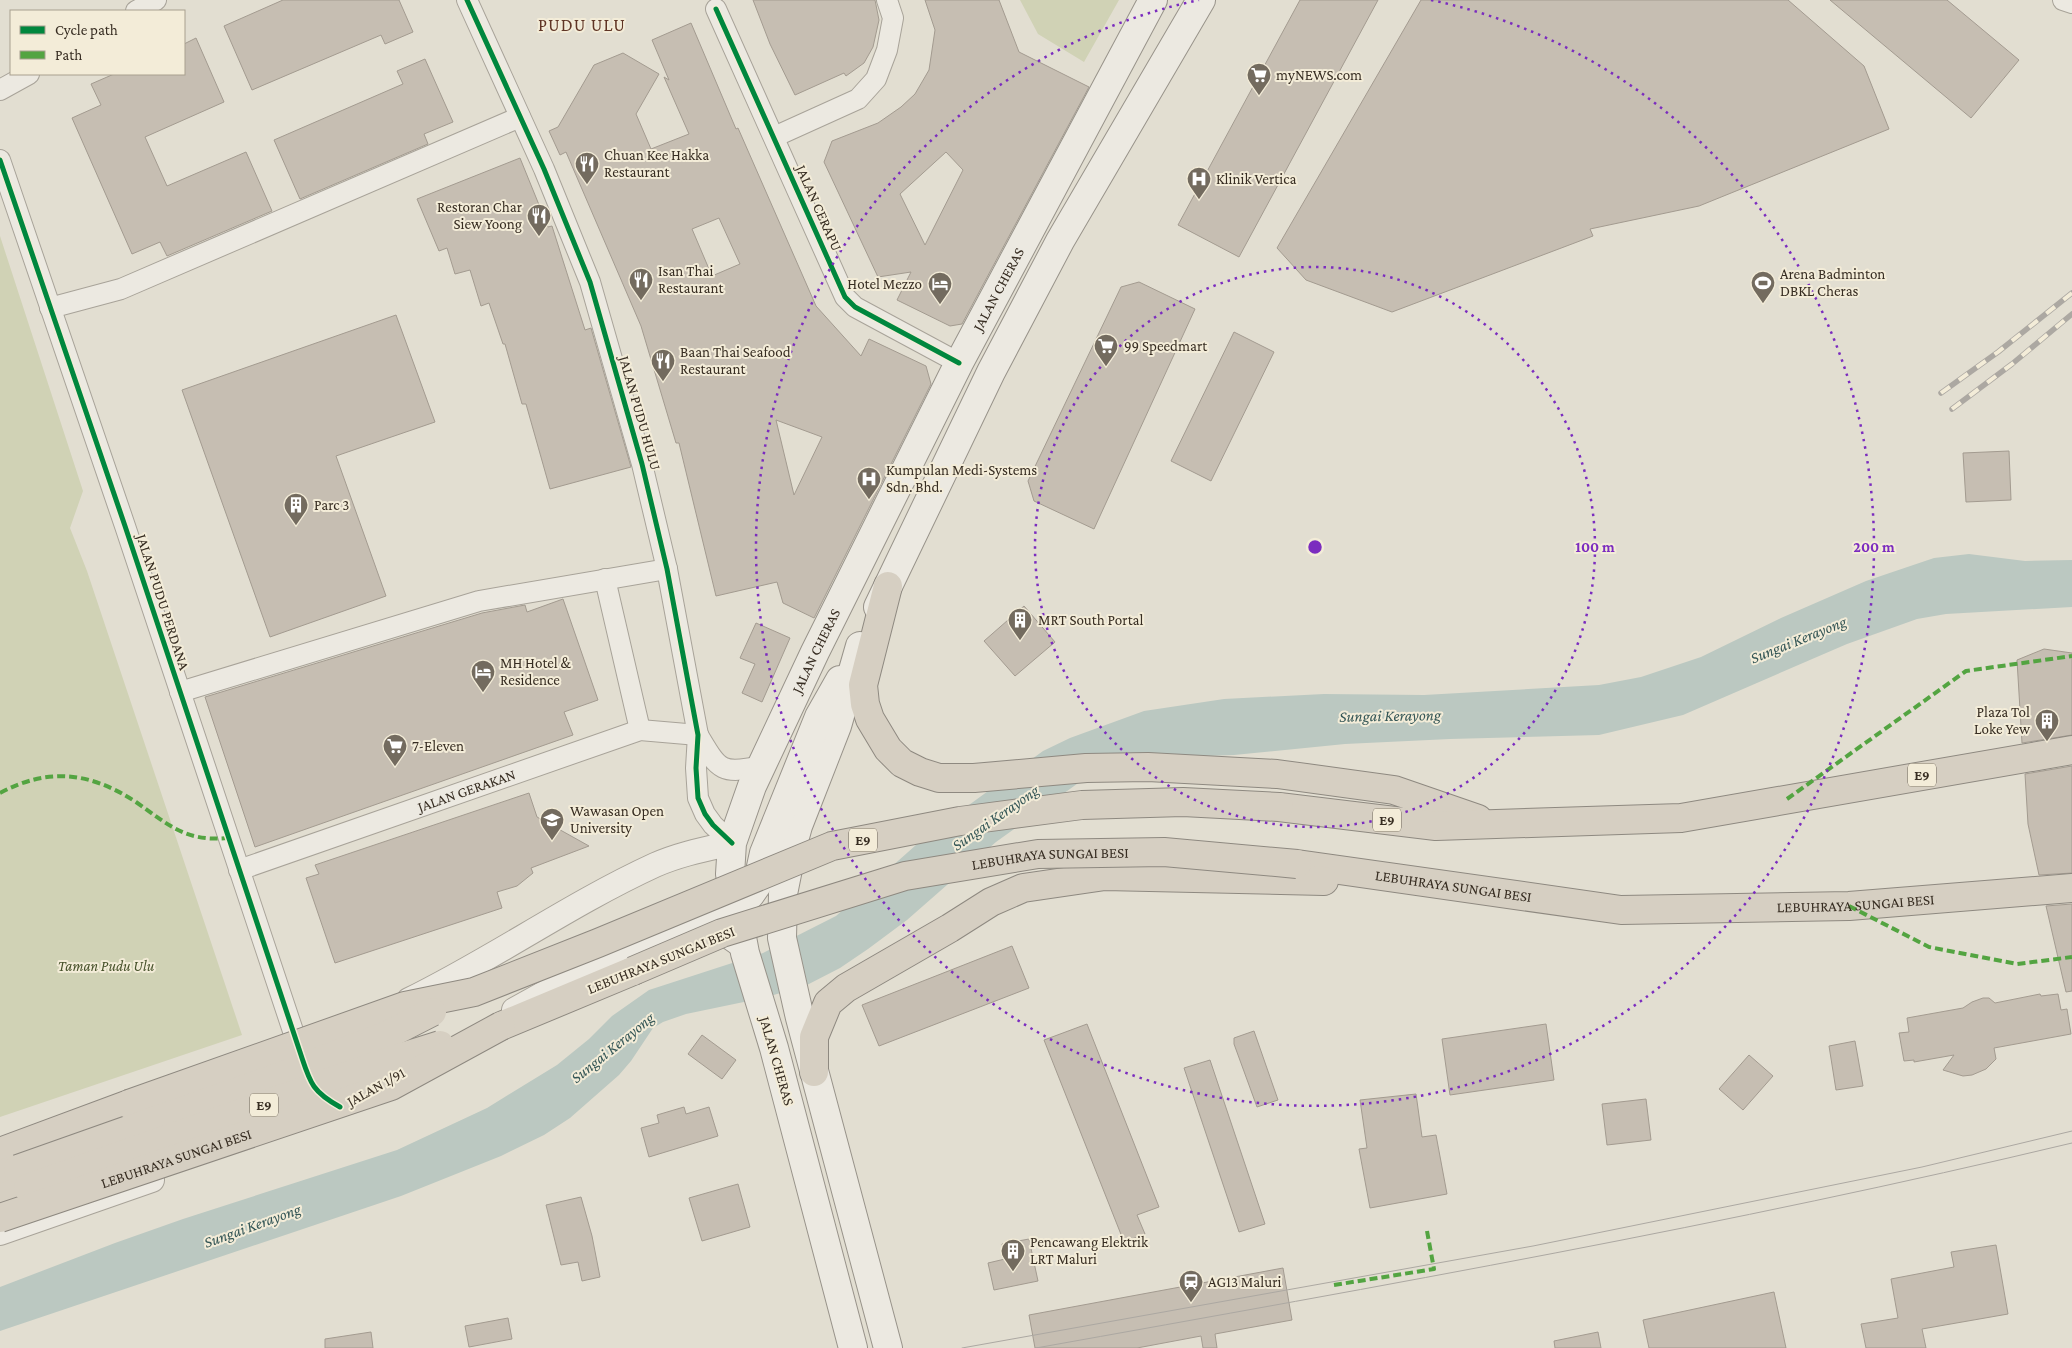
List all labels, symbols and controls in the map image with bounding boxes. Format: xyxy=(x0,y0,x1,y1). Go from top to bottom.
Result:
legend xyxy=(10,10,185,75)
district label: PUDU ULU xyxy=(538,15,626,35)
text: Cycle path xyxy=(55,22,118,39)
text: Path xyxy=(55,47,82,63)
supermarket icon: myNEWS.com xyxy=(1246,62,1272,96)
place label: myNEWS.com xyxy=(1276,67,1362,84)
place label: Chuan Kee Hakka Restaurant xyxy=(604,147,709,180)
restaurant icon: Chuan Kee Hakka Restaurant xyxy=(574,151,600,185)
street label: JALAN CERAPU xyxy=(791,161,845,254)
hospital icon: Klinik Vertica xyxy=(1186,166,1212,200)
place label: Klinik Vertica xyxy=(1216,171,1296,187)
place label: Restoran Char Siew Yoong xyxy=(437,199,523,233)
restaurant icon: Restoran Char Siew Yoong xyxy=(526,203,552,237)
street label: JALAN CHERAS xyxy=(969,245,1027,336)
place label: Isan Thai Restaurant xyxy=(658,263,724,296)
place label: Arena Badminton DBKL Cheras xyxy=(1780,266,1885,299)
restaurant icon: Isan Thai Restaurant xyxy=(628,267,654,301)
sports icon: Arena Badminton DBKL Cheras xyxy=(1750,270,1776,304)
hotel icon: Hotel Mezzo xyxy=(927,271,953,305)
place label: Hotel Mezzo xyxy=(847,276,922,292)
supermarket icon: 99 Speedmart xyxy=(1093,333,1119,367)
place label: 99 Speedmart xyxy=(1124,338,1208,355)
place label: Baan Thai Seafood Restaurant xyxy=(680,344,791,377)
restaurant icon: Baan Thai Seafood Restaurant xyxy=(650,348,676,382)
street label: JALAN PUDU HULU xyxy=(615,352,664,473)
place label: Kumpulan Medi-Systems Sdn. Bhd. xyxy=(886,462,1037,495)
hospital icon: Kumpulan Medi-Systems Sdn. Bhd. xyxy=(856,466,882,500)
building icon: Parc 3 xyxy=(283,492,309,526)
place label: Parc 3 xyxy=(314,497,349,513)
street label: JALAN PUDU PERDANA xyxy=(132,530,193,673)
centre of rings xyxy=(1306,538,1324,556)
text: 100 m xyxy=(1575,539,1615,555)
text: 200 m xyxy=(1853,539,1895,555)
street label: JALAN CHERAS xyxy=(788,606,843,698)
building icon: MRT South Portal xyxy=(1007,607,1033,641)
place label: MRT South Portal xyxy=(1038,612,1143,628)
water label: Sungai Kerayong xyxy=(1748,612,1850,667)
place label: MH Hotel & Residence xyxy=(500,655,572,688)
hotel icon: MH Hotel & Residence xyxy=(470,659,496,693)
place label: Plaza Tol Loke Yew xyxy=(1974,704,2031,737)
water label: Sungai Kerayong xyxy=(1339,706,1442,726)
building icon: Plaza Tol Loke Yew xyxy=(2034,708,2060,742)
supermarket icon: 7-Eleven xyxy=(382,733,408,767)
place label: 7-Eleven xyxy=(412,738,464,754)
road number: E9 xyxy=(1908,764,1936,786)
street label: JALAN GERAKAN xyxy=(414,766,518,817)
water label: Sungai Kerayong xyxy=(949,781,1043,854)
place label: Wawasan Open University xyxy=(570,803,664,837)
school or university icon: Wawasan Open University xyxy=(539,807,565,841)
road number: E9 xyxy=(1373,808,1401,832)
road number: E9 xyxy=(849,828,877,852)
street label: LEBUHRAYA SUNGAI BESI xyxy=(970,845,1129,873)
street label: LEBUHRAYA SUNGAI BESI xyxy=(1374,867,1533,905)
street label: LEBUHRAYA SUNGAI BESI xyxy=(1777,891,1935,915)
street label: LEBUHRAYA SUNGAI BESI xyxy=(585,923,737,997)
park label: Taman Pudu Ulu xyxy=(58,958,155,974)
water label: Sungai Kerayong xyxy=(567,1008,659,1087)
street label: JALAN CHERAS xyxy=(755,1013,797,1108)
street label: JALAN 1/91 xyxy=(342,1064,408,1111)
road number: E9 xyxy=(250,1094,278,1116)
street label: LEBUHRAYA SUNGAI BESI xyxy=(99,1126,254,1191)
water label: Sungai Kerayong xyxy=(201,1200,304,1252)
place label: Pencawang Elektrik LRT Maluri xyxy=(1030,1234,1149,1267)
building icon: Pencawang Elektrik LRT Maluri xyxy=(1000,1238,1026,1272)
station icon: AG13 Maluri xyxy=(1178,1269,1204,1303)
place label: AG13 Maluri xyxy=(1208,1274,1281,1290)

